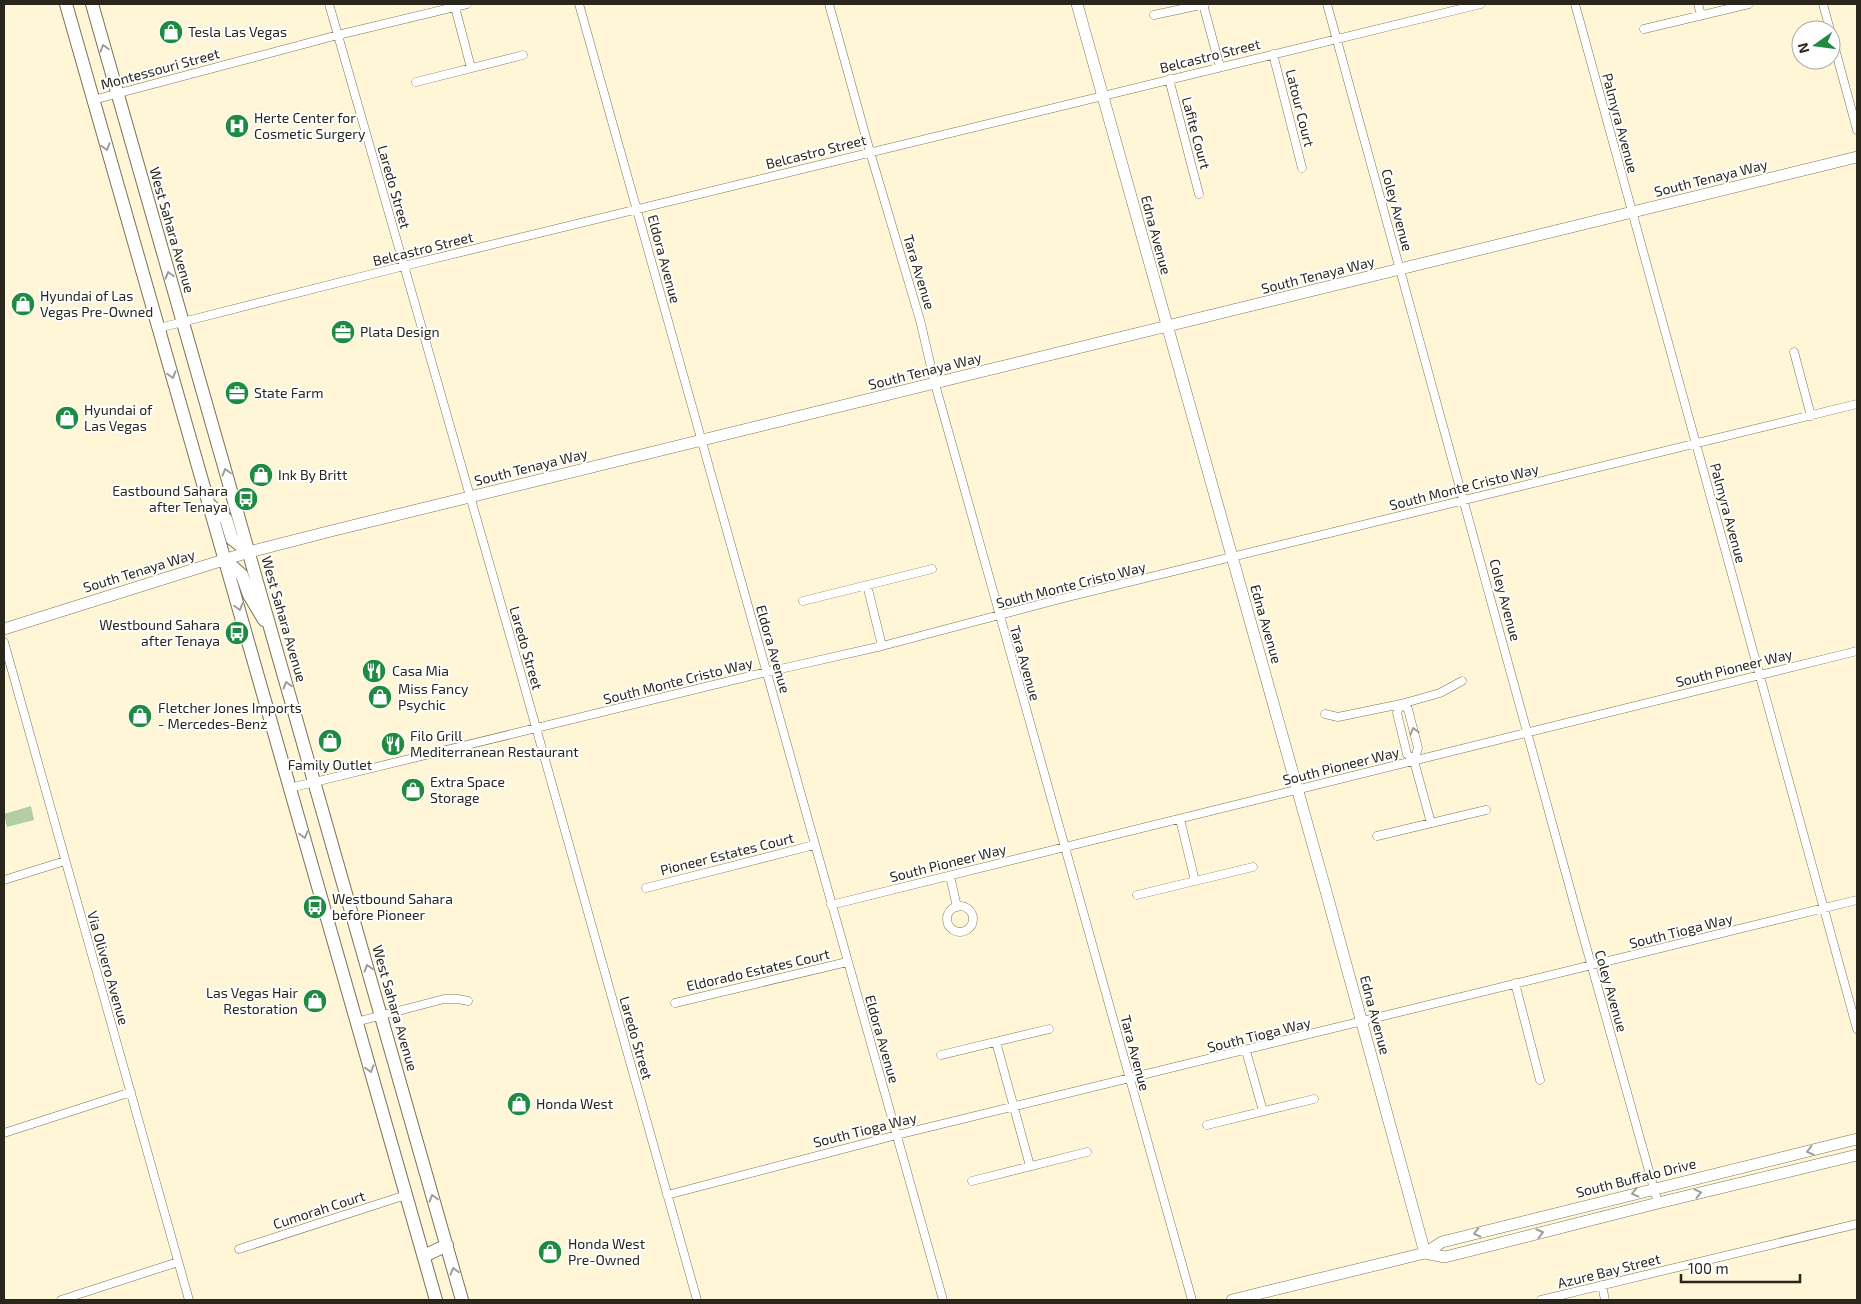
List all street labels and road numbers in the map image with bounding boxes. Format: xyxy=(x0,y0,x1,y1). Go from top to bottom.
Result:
street label: Belcastro Street xyxy=(1158,35,1262,76)
street label: Montessouri Street xyxy=(99,44,221,93)
street label: Latour Court xyxy=(1283,67,1318,148)
street label: Palmyra Avenue xyxy=(1599,71,1642,175)
street label: Lafite Court xyxy=(1179,95,1214,171)
street label: Belcastro Street xyxy=(764,131,868,172)
street label: Laredo Street xyxy=(374,143,414,230)
street label: South Tenaya Way xyxy=(1652,155,1770,200)
street label: West Sahara Avenue xyxy=(146,165,199,295)
street label: Coley Avenue xyxy=(1378,167,1417,253)
street label: Edna Avenue xyxy=(1138,193,1175,276)
street label: Eldora Avenue xyxy=(644,213,684,305)
street label: Belcastro Street xyxy=(371,228,475,269)
street label: Tara Avenue xyxy=(900,232,939,311)
street label: South Tenaya Way xyxy=(1259,252,1377,297)
street label: South Tenaya Way xyxy=(866,348,984,393)
street label: South Tenaya Way xyxy=(472,444,590,489)
street label: South Monte Cristo Way xyxy=(1387,460,1541,513)
street label: Palmyra Avenue xyxy=(1707,461,1750,565)
street label: South Tenaya Way xyxy=(81,545,197,596)
street label: West Sahara Avenue xyxy=(258,554,311,684)
street label: Coley Avenue xyxy=(1486,557,1525,643)
street label: South Monte Cristo Way xyxy=(994,558,1148,611)
street label: Edna Avenue xyxy=(1247,582,1286,665)
street label: Eldora Avenue xyxy=(753,603,794,695)
street label: Laredo Street xyxy=(506,604,546,691)
street label: Tara Avenue xyxy=(1007,623,1044,702)
street label: South Pioneer Way xyxy=(1674,645,1795,690)
street label: South Monte Cristo Way xyxy=(601,654,755,707)
street label: South Pioneer Way xyxy=(1281,743,1402,788)
street label: Pioneer Estates Court xyxy=(658,829,796,878)
street label: South Pioneer Way xyxy=(888,840,1009,885)
street label: Via Olivero Avenue xyxy=(84,909,133,1027)
street label: South Tioga Way xyxy=(1627,909,1735,952)
street label: West Sahara Avenue xyxy=(369,943,422,1073)
street label: Eldorado Estates Court xyxy=(685,945,831,994)
street label: Coley Avenue xyxy=(1592,948,1631,1034)
street label: Edna Avenue xyxy=(1357,973,1394,1056)
street label: Eldora Avenue xyxy=(862,993,903,1085)
street label: Laredo Street xyxy=(616,994,656,1081)
street label: Tara Avenue xyxy=(1117,1013,1154,1093)
street label: South Tioga Way xyxy=(1205,1013,1313,1056)
street label: South Tioga Way xyxy=(811,1108,919,1151)
street label: South Buffalo Drive xyxy=(1574,1154,1698,1201)
street label: Cumorah Court xyxy=(271,1187,367,1232)
street label: Azure Bay Street xyxy=(1556,1250,1662,1292)

